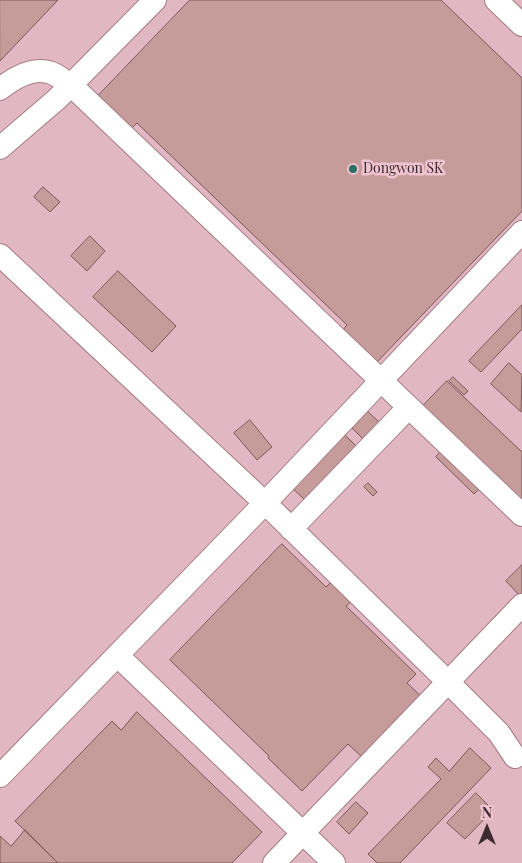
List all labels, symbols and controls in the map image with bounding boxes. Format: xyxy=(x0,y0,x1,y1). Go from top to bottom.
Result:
place label: Dongwon SK xyxy=(363,161,443,177)
marker: Dongwon SK xyxy=(347,163,359,175)
north arrow xyxy=(462,803,512,853)
text: N xyxy=(482,803,492,822)

